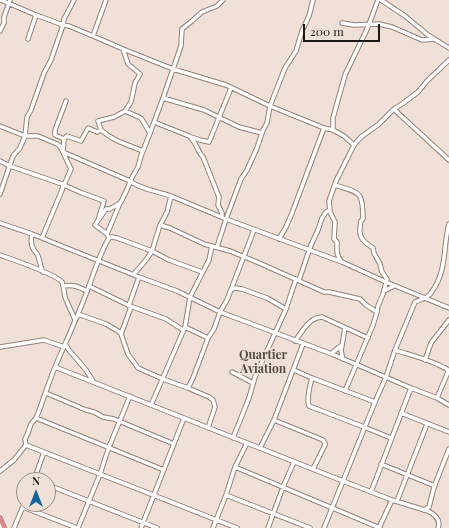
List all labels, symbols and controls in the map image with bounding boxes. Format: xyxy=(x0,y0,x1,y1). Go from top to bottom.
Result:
scale bar xyxy=(305,16,382,42)
text: 200 m xyxy=(310,23,344,39)
district label: Quartier Aviation xyxy=(239,348,287,376)
north arrow xyxy=(16,472,56,512)
text: N xyxy=(32,473,40,488)

